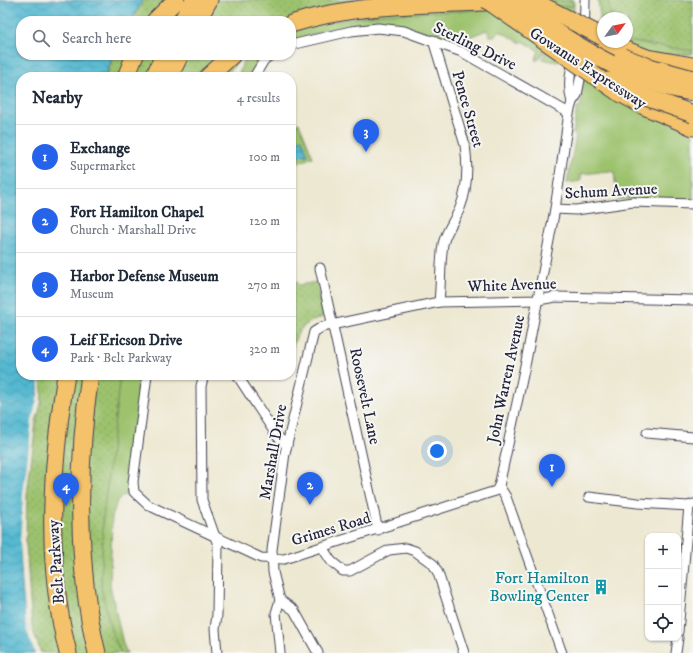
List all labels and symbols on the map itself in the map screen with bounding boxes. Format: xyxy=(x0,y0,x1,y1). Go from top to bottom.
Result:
north arrow xyxy=(597,12,633,48)
street label: Sterling Drive xyxy=(430,17,520,75)
street label: Gowanus Expressway xyxy=(526,23,651,114)
street label: Pence Street xyxy=(448,68,488,150)
pin: 3 xyxy=(353,119,379,152)
street label: Schum Avenue xyxy=(564,179,658,203)
street label: White Avenue xyxy=(466,273,557,297)
street label: John Warren Avenue xyxy=(482,313,529,447)
street label: Roosevelt Lane xyxy=(345,346,385,447)
street label: Marshall Drive xyxy=(255,402,291,501)
your location xyxy=(427,441,447,461)
pin: 1 xyxy=(539,454,565,487)
pin: 2 xyxy=(297,472,323,505)
pin: 4 xyxy=(53,473,79,506)
street label: Grimes Road xyxy=(289,507,373,551)
street label: Belt Parkway xyxy=(43,519,69,605)
place label: Fort Hamilton Bowling Center xyxy=(489,568,590,606)
building icon: Fort Hamilton Bowling Center xyxy=(592,578,610,596)

